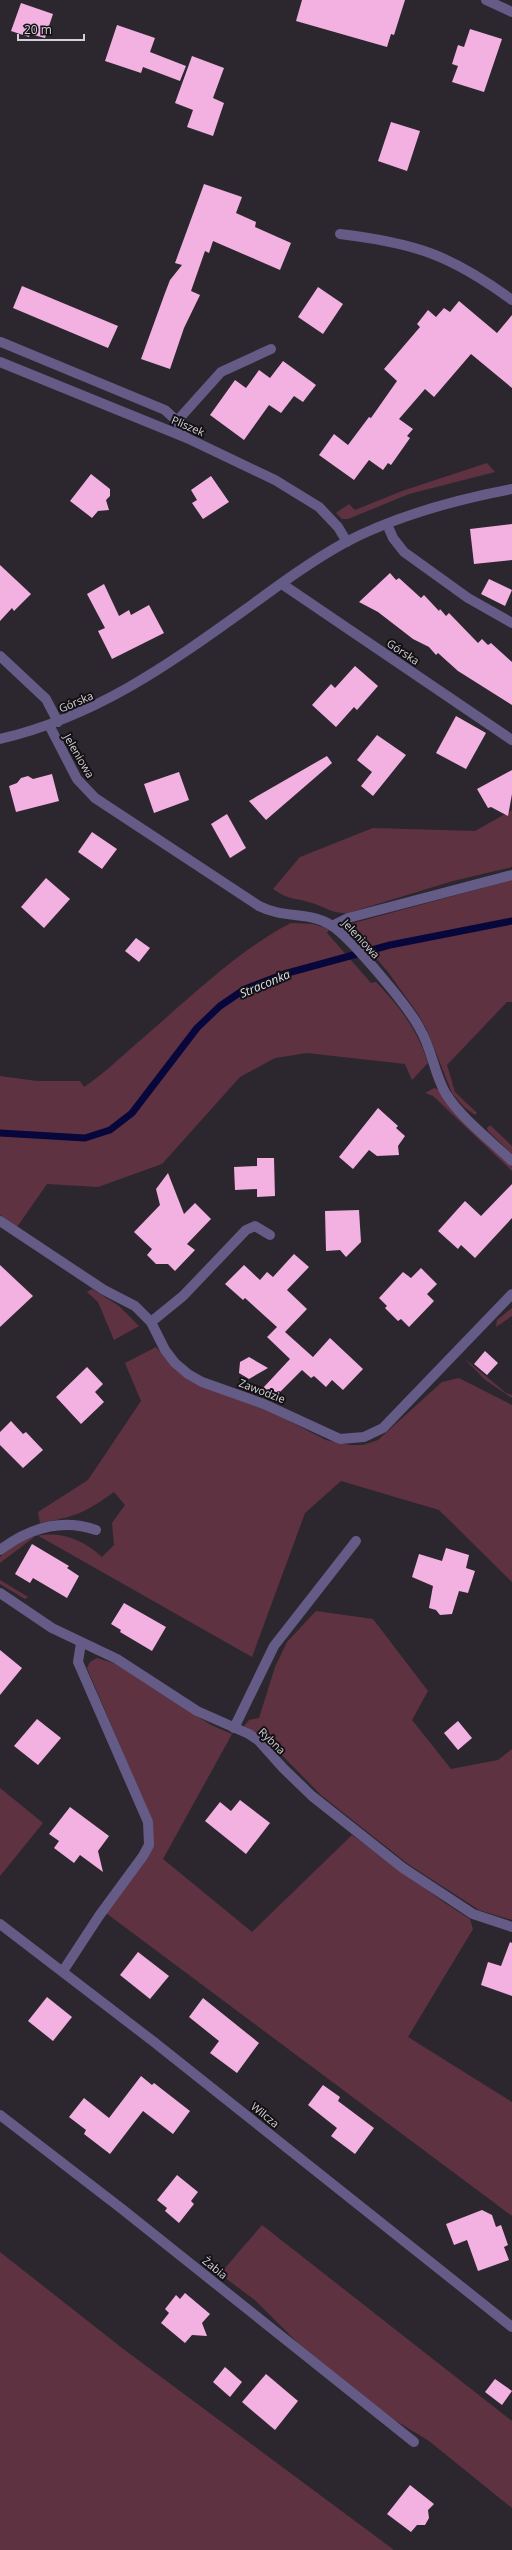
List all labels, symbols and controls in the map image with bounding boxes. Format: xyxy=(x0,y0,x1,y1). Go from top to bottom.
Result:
scale bar xyxy=(18,16,84,42)
text: 20 m xyxy=(24,21,52,38)
street label: Pliszek xyxy=(169,412,207,439)
street label: Górska xyxy=(384,635,422,668)
street label: Górska xyxy=(56,688,95,716)
street label: Jeleniowa xyxy=(60,730,98,781)
street label: Jeleniowa xyxy=(339,915,384,962)
water label: Straconka xyxy=(237,965,293,1002)
street label: Zawodzie xyxy=(237,1375,287,1406)
street label: Rybna xyxy=(256,1724,289,1757)
street label: Wilcza xyxy=(248,2099,283,2131)
street label: Żabia xyxy=(200,2253,231,2282)

